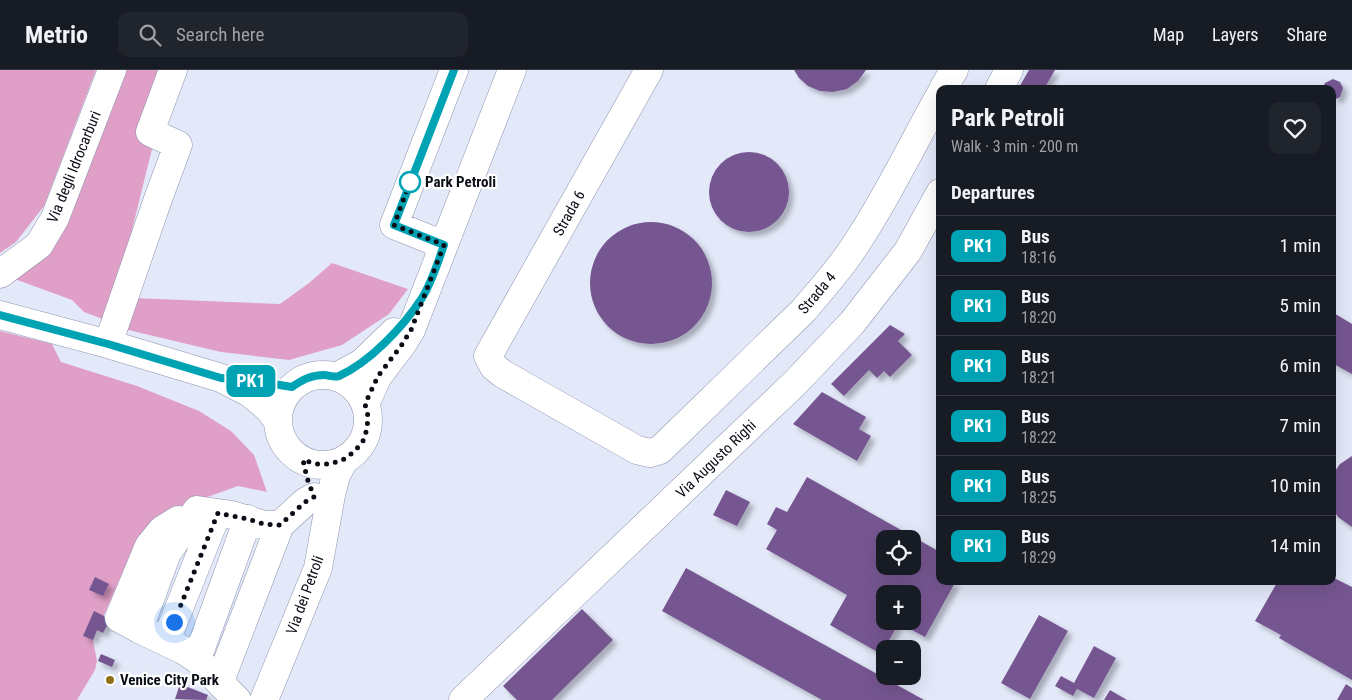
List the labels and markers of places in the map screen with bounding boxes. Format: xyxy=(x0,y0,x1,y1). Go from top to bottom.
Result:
marker: Park Petroli xyxy=(399,171,421,193)
place label: Park Petroli xyxy=(425,173,496,191)
place label: Venice City Park xyxy=(120,671,220,689)
marker: Venice City Park xyxy=(104,674,116,686)

